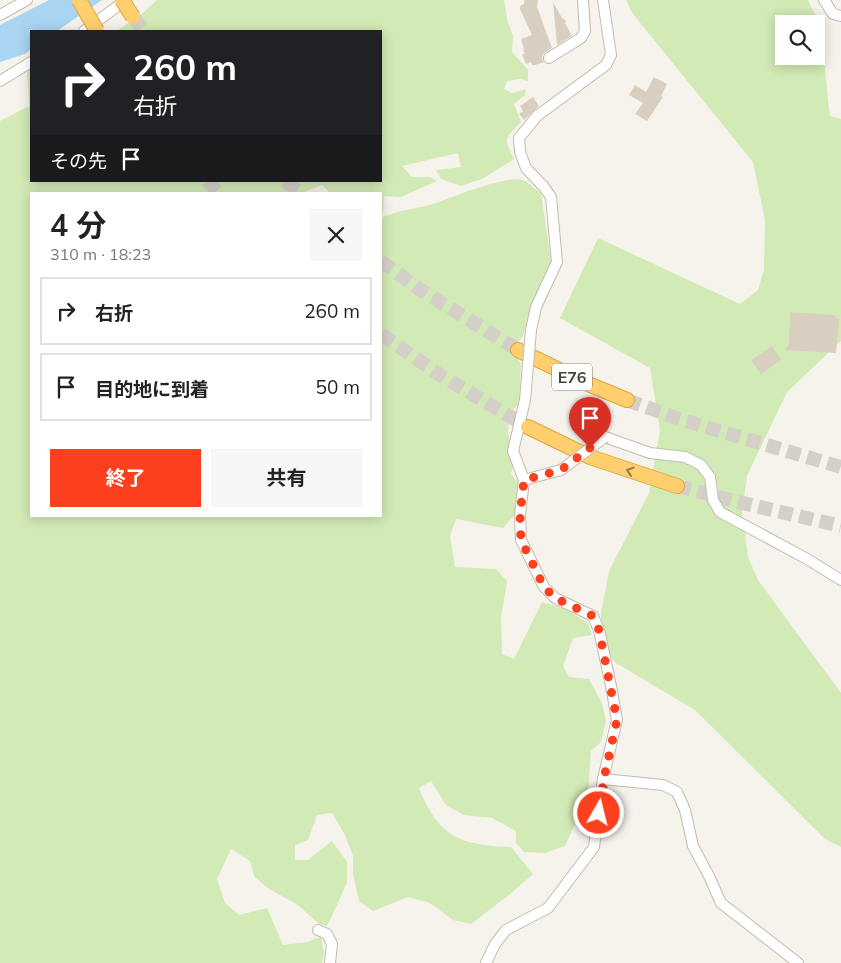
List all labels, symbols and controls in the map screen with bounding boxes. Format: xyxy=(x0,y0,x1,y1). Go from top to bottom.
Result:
map controls xyxy=(775,15,825,65)
button: search xyxy=(775,15,825,65)
text: 260 m xyxy=(133,45,237,89)
icon: right xyxy=(50,50,115,115)
text: 右折 xyxy=(133,92,177,120)
icon: arrive xyxy=(117,145,145,173)
text: その先 xyxy=(50,149,107,173)
text: 4 分 xyxy=(50,206,106,244)
button: close xyxy=(310,209,362,261)
text: 310 m · 18:23 xyxy=(50,244,151,264)
icon: right xyxy=(52,297,80,325)
text: 260 m xyxy=(304,299,360,323)
text: 右折 xyxy=(95,301,133,325)
road number: E76 xyxy=(552,364,592,391)
icon: arrive xyxy=(52,373,80,401)
text: 50 m xyxy=(316,375,360,399)
text: 目的地に到着 xyxy=(95,377,209,401)
pin xyxy=(569,397,611,448)
icon: arrive xyxy=(576,404,604,432)
button: 終了 xyxy=(50,449,201,507)
button: 共有 xyxy=(211,449,362,507)
one-way arrow xyxy=(627,467,635,477)
position arrow xyxy=(572,786,624,838)

